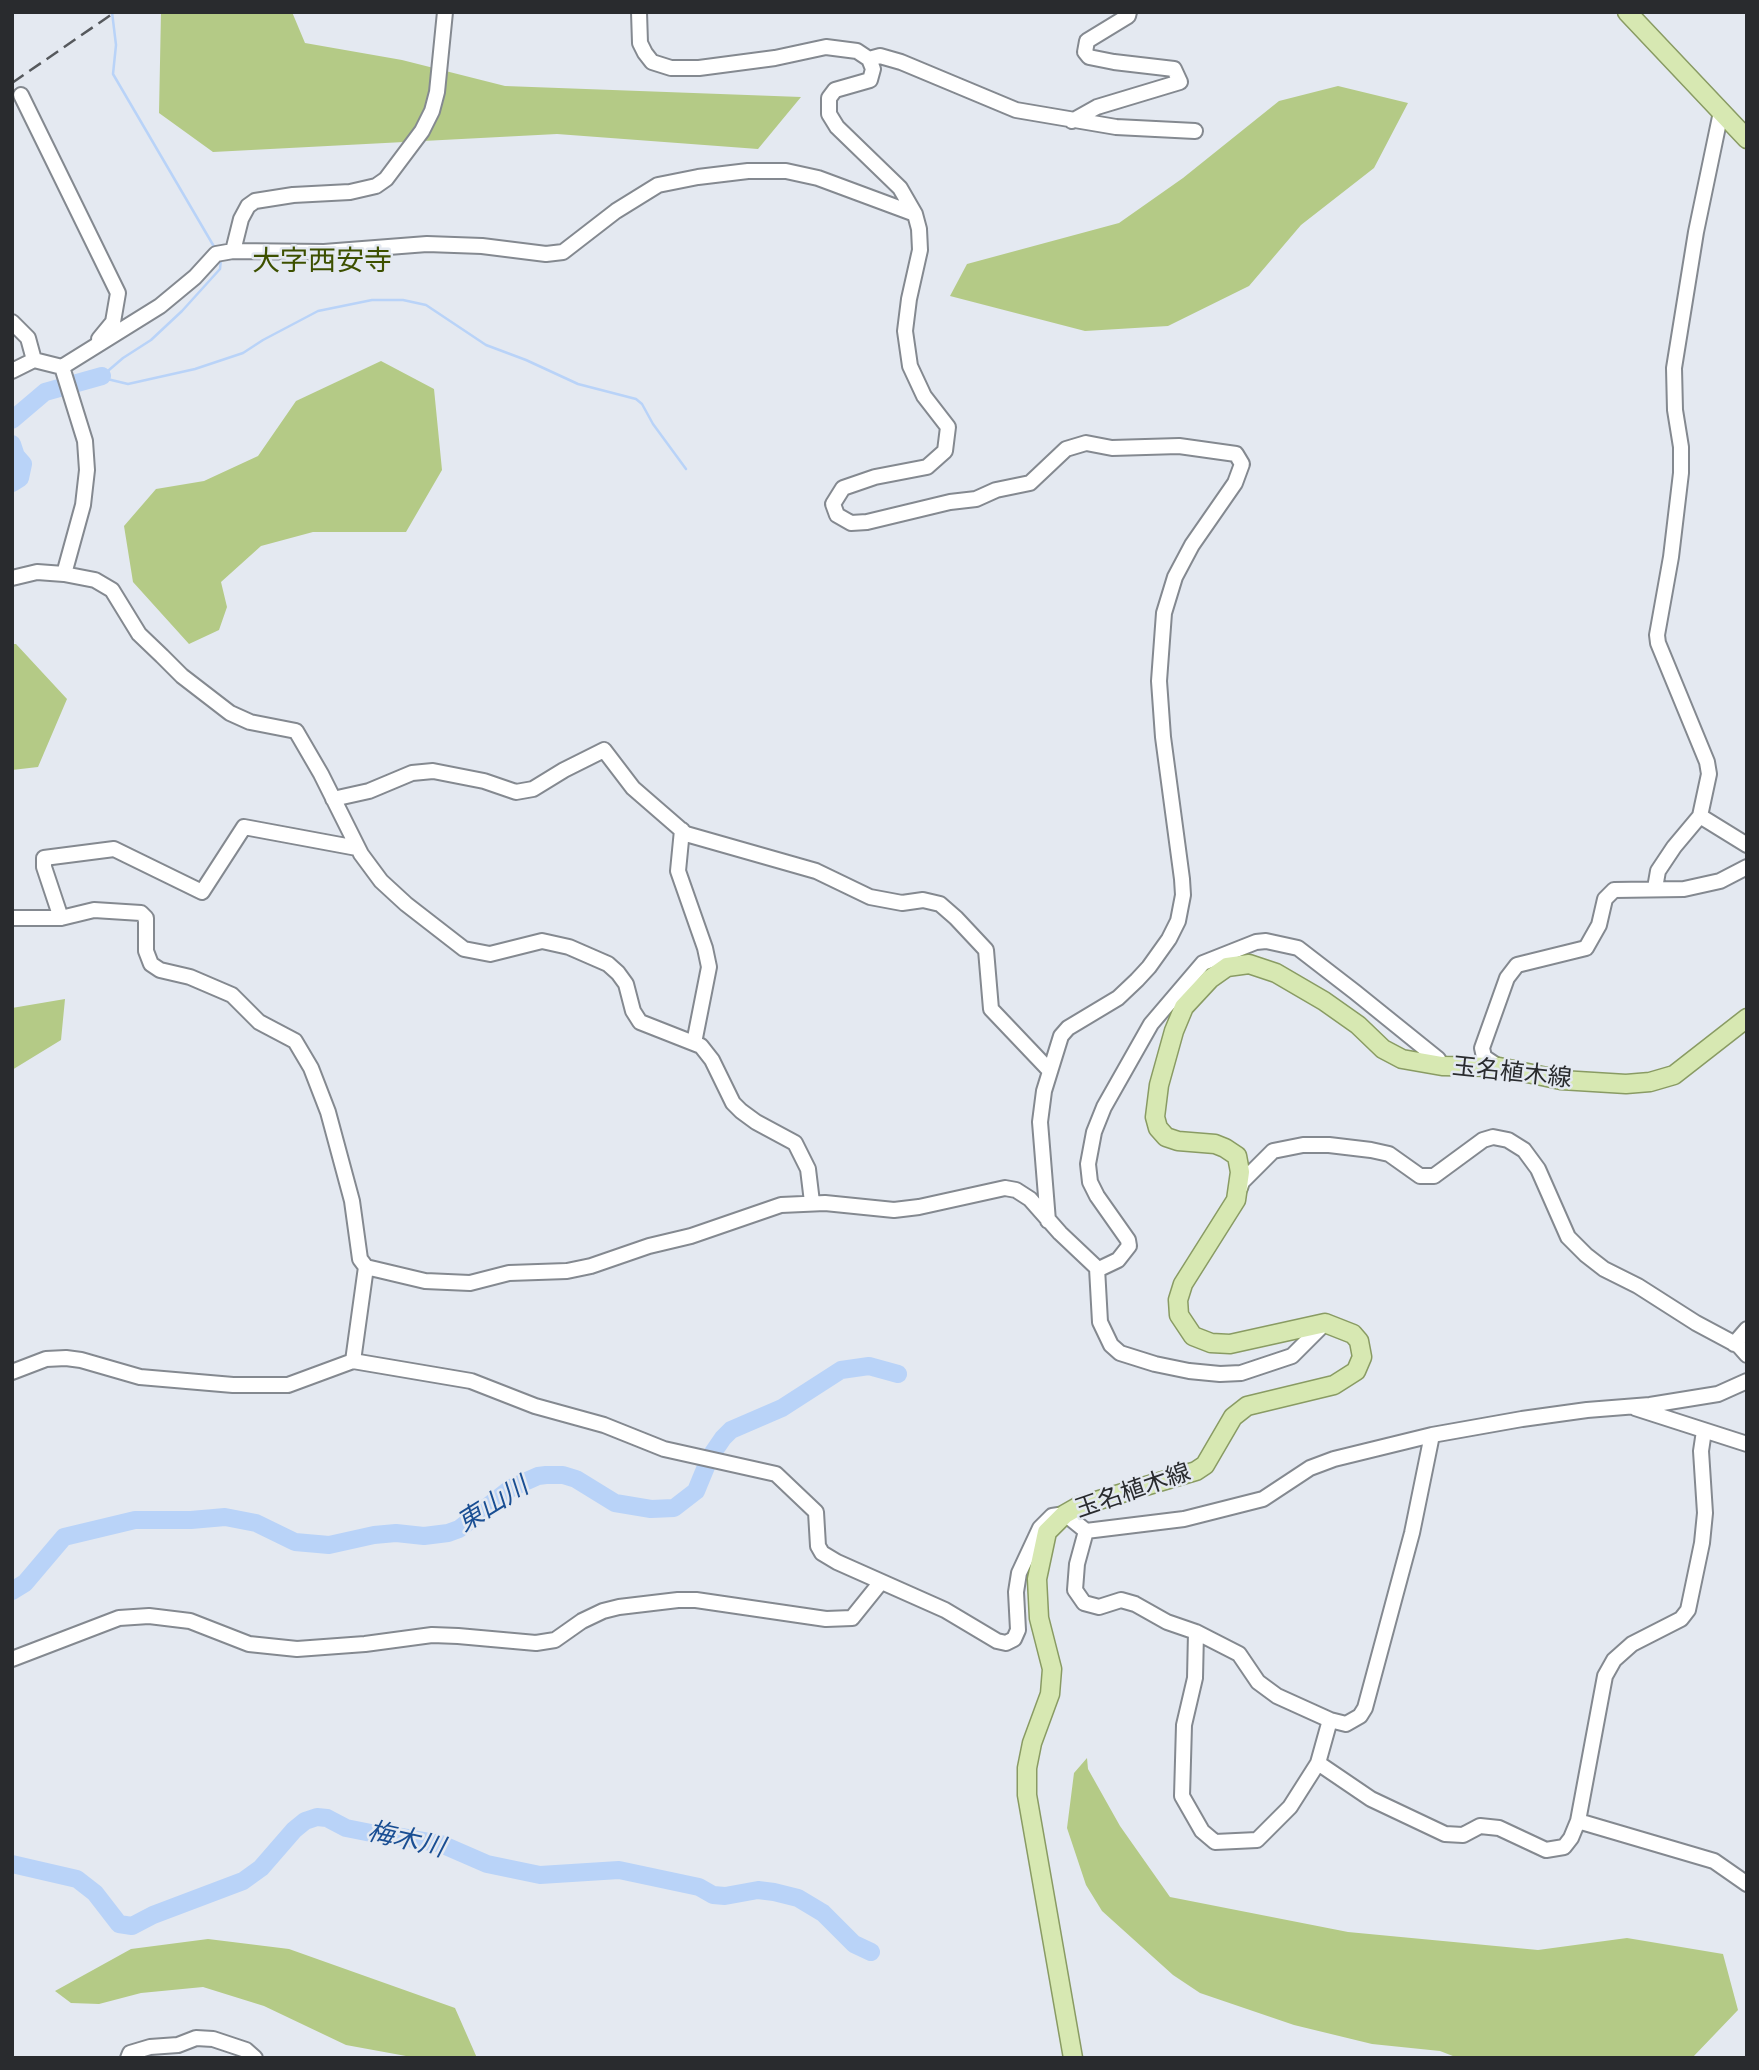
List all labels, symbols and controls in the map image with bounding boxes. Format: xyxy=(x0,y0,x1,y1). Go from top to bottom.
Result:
district label: 大字西安寺 xyxy=(252,245,392,279)
street label: 玉名植木線 xyxy=(1451,1052,1573,1094)
street label: 玉名植木線 xyxy=(1072,1458,1194,1524)
water label: 東山川 xyxy=(452,1471,534,1539)
water label: 梅木川 xyxy=(364,1816,448,1864)

